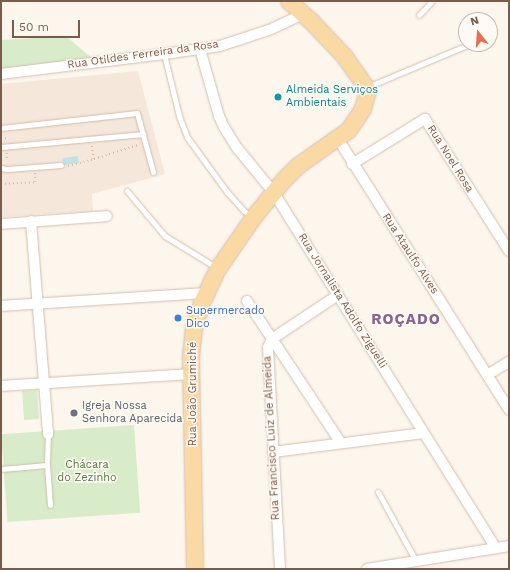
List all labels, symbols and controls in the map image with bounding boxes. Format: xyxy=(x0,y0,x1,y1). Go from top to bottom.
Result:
scale bar xyxy=(14,12,82,38)
north arrow xyxy=(458,12,498,52)
text: N xyxy=(469,14,480,28)
text: 50 m xyxy=(19,20,49,34)
street label: Rua Otildes Ferreira da Rosa xyxy=(66,38,220,72)
place label: Almeida Serviços Ambientais xyxy=(286,84,378,110)
marker: Almeida Serviços Ambientais xyxy=(273,92,283,102)
street label: Rua Noel Rosa xyxy=(424,123,476,195)
street label: Rua Ataulfo Alves xyxy=(379,211,441,297)
street label: Rua Jornalista Adolfo Ziguelli xyxy=(295,231,389,371)
place label: Supermercado Dico xyxy=(186,305,265,331)
district label: ROÇADO xyxy=(371,311,441,329)
marker: Supermercado Dico xyxy=(173,313,183,323)
street label: Rua João Grumiché xyxy=(186,341,200,447)
street label: Rua Francisco Luiz de Almeida xyxy=(261,355,283,521)
place label: Igreja Nossa Senhora Aparecida xyxy=(82,400,183,426)
marker: Igreja Nossa Senhora Aparecida xyxy=(69,408,79,418)
park label: Chácara do Zezinho xyxy=(57,459,117,485)

